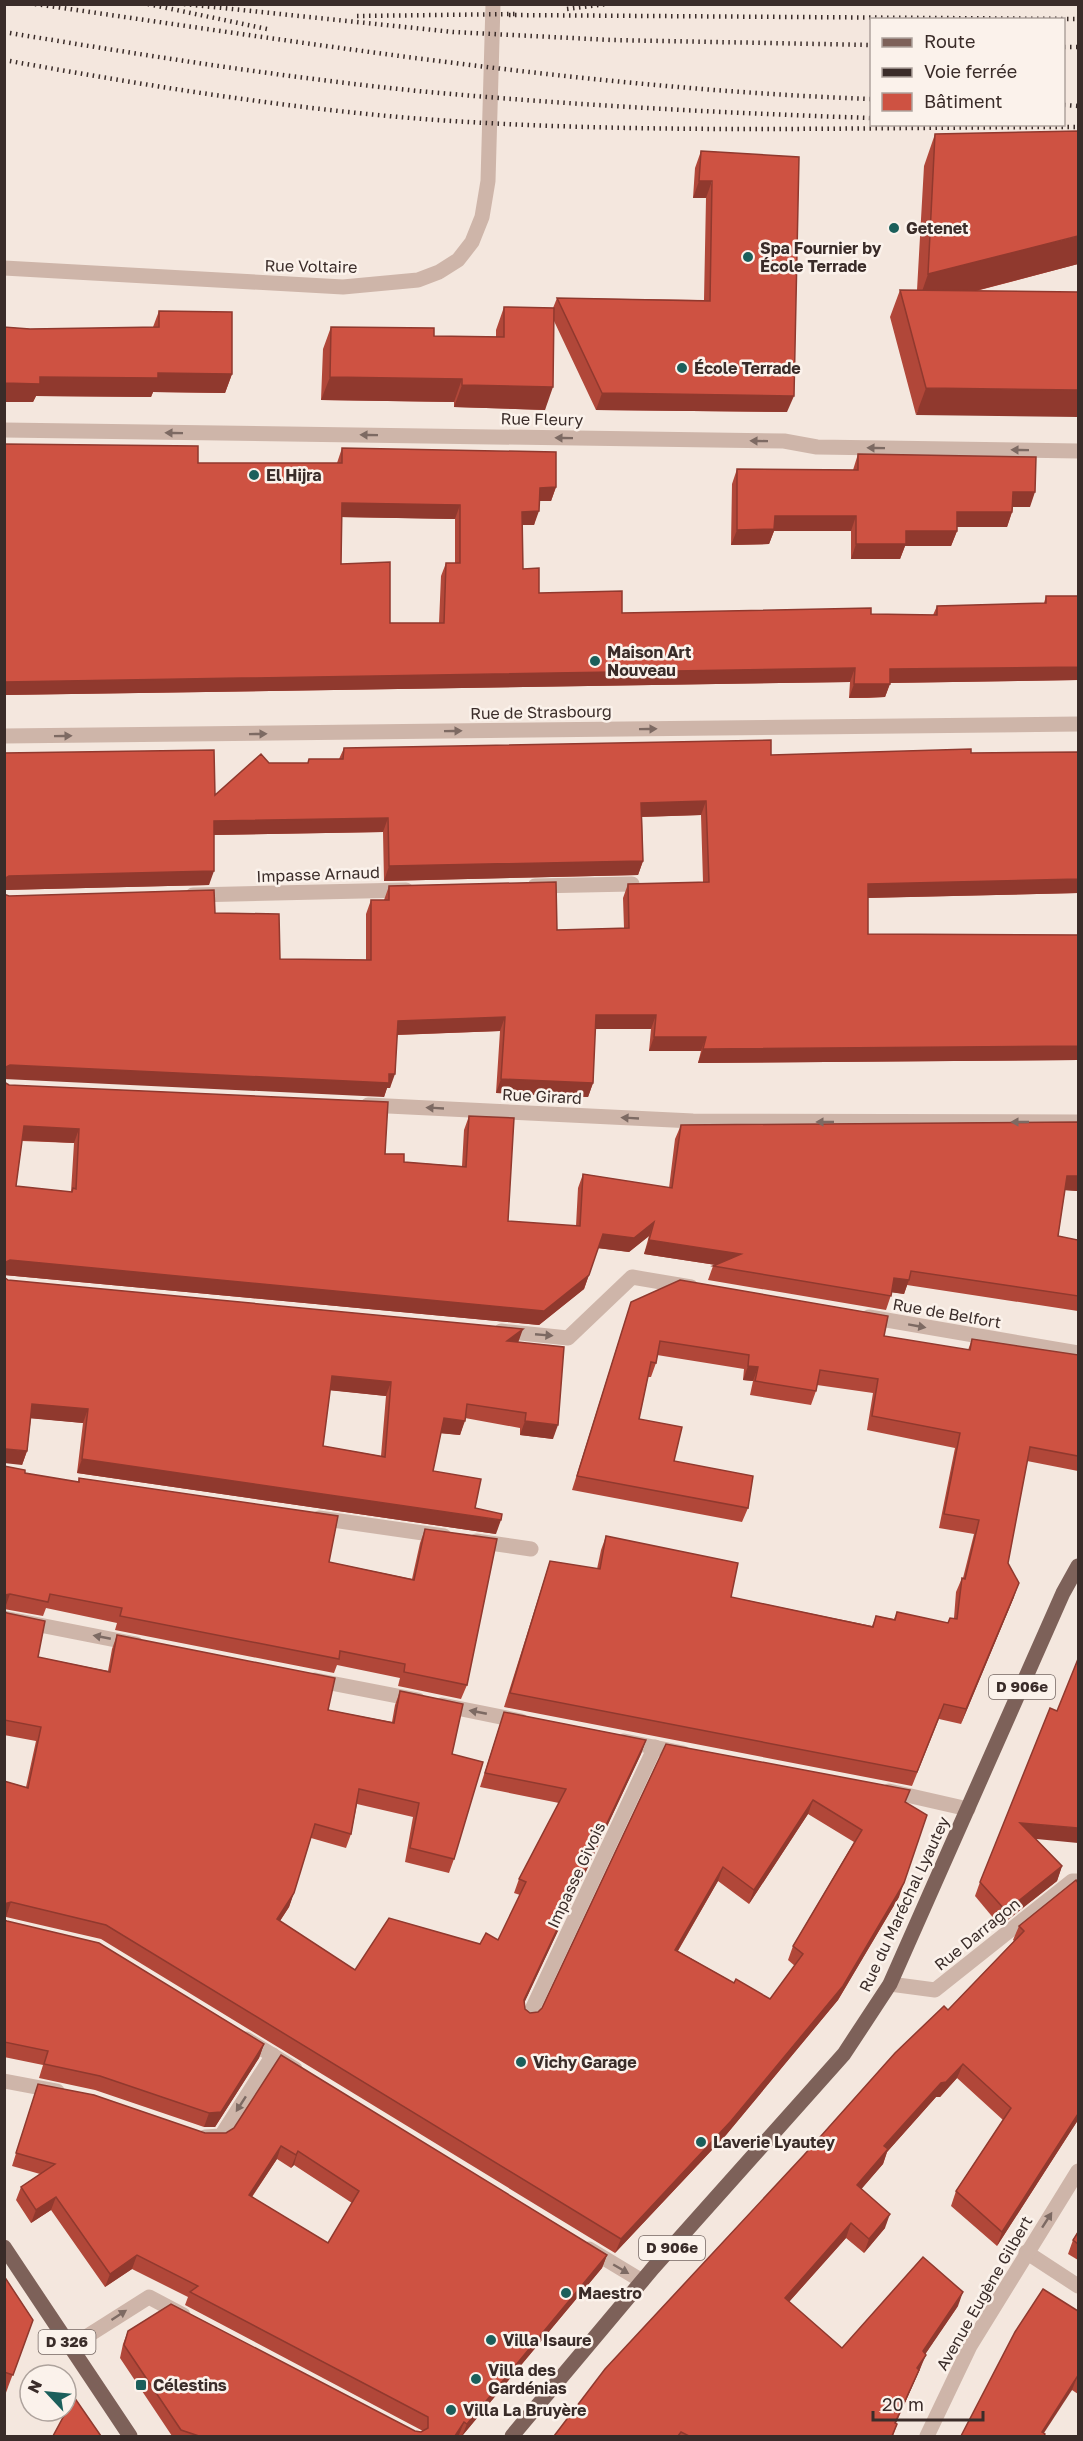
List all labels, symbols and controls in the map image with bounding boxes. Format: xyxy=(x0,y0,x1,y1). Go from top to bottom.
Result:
legend xyxy=(870,18,1065,126)
text: Route xyxy=(924,30,975,52)
text: Voie ferrée xyxy=(924,60,1017,82)
text: Bâtiment xyxy=(924,90,1003,112)
place label: Getenet xyxy=(906,218,968,238)
marker: Getenet xyxy=(887,221,901,235)
place label: Spa Fournier by École Terrade xyxy=(760,238,882,276)
marker: Spa Fournier by École Terrade xyxy=(741,250,755,264)
street label: Rue Voltaire xyxy=(264,255,358,277)
place label: École Terrade xyxy=(694,358,801,378)
marker: École Terrade xyxy=(675,361,689,375)
street label: Rue Fleury xyxy=(501,408,584,430)
one-way arrow xyxy=(164,428,183,437)
one-way arrow xyxy=(359,430,378,440)
one-way arrow xyxy=(554,433,573,442)
one-way arrow xyxy=(749,436,768,446)
one-way arrow xyxy=(866,443,885,453)
one-way arrow xyxy=(1011,445,1030,455)
place label: El Hijra xyxy=(266,465,322,485)
marker: El Hijra xyxy=(247,468,261,482)
place label: Maison Art Nouveau xyxy=(607,642,691,680)
marker: Maison Art Nouveau xyxy=(588,654,602,668)
street label: Rue de Strasbourg xyxy=(470,701,612,723)
one-way arrow xyxy=(638,724,657,734)
one-way arrow xyxy=(443,726,462,736)
one-way arrow xyxy=(248,729,267,738)
one-way arrow xyxy=(53,731,72,741)
street label: Impasse Arnaud xyxy=(256,862,380,886)
street label: Rue Girard xyxy=(501,1084,583,1108)
one-way arrow xyxy=(426,1104,445,1113)
one-way arrow xyxy=(621,1114,640,1123)
one-way arrow xyxy=(816,1117,835,1127)
one-way arrow xyxy=(1011,1117,1030,1127)
street label: Rue de Belfort xyxy=(891,1294,1003,1332)
one-way arrow xyxy=(908,1322,927,1331)
one-way arrow xyxy=(534,1330,553,1340)
one-way arrow xyxy=(92,1632,111,1641)
road number: D 906e xyxy=(989,1675,1055,1699)
one-way arrow xyxy=(469,1707,488,1716)
street label: Rue du Maréchal Lyautey xyxy=(855,1813,953,1995)
street label: Impasse Givois xyxy=(543,1819,609,1931)
street label: Rue Darragon xyxy=(930,1893,1024,1975)
place label: Vichy Garage xyxy=(533,2052,637,2072)
marker: Vichy Garage xyxy=(514,2055,528,2069)
one-way arrow xyxy=(235,2096,247,2112)
place label: Laverie Lyautey xyxy=(713,2132,835,2152)
marker: Laverie Lyautey xyxy=(694,2135,708,2149)
street label: Avenue Eugène Gilbert xyxy=(932,2212,1036,2374)
one-way arrow xyxy=(1041,2212,1052,2228)
road number: D 906e xyxy=(639,2236,705,2260)
one-way arrow xyxy=(613,2263,629,2274)
place label: Maestro xyxy=(578,2283,642,2303)
marker: Maestro xyxy=(559,2286,573,2300)
one-way arrow xyxy=(111,2310,128,2321)
road number: D 326 xyxy=(38,2330,96,2354)
place label: Villa Isaure xyxy=(503,2330,591,2350)
marker: Villa Isaure xyxy=(484,2333,498,2347)
place label: Villa des Gardénias xyxy=(488,2360,567,2398)
north arrow xyxy=(18,2363,78,2423)
marker: Villa des Gardénias xyxy=(469,2372,483,2386)
place label: Célestins xyxy=(153,2375,227,2395)
text: N xyxy=(23,2377,46,2396)
marker: Célestins xyxy=(134,2378,148,2392)
scale bar xyxy=(873,2384,982,2422)
text: 20 m xyxy=(882,2393,924,2415)
place label: Villa La Bruyère xyxy=(463,2400,587,2420)
marker: Villa La Bruyère xyxy=(444,2403,458,2417)

